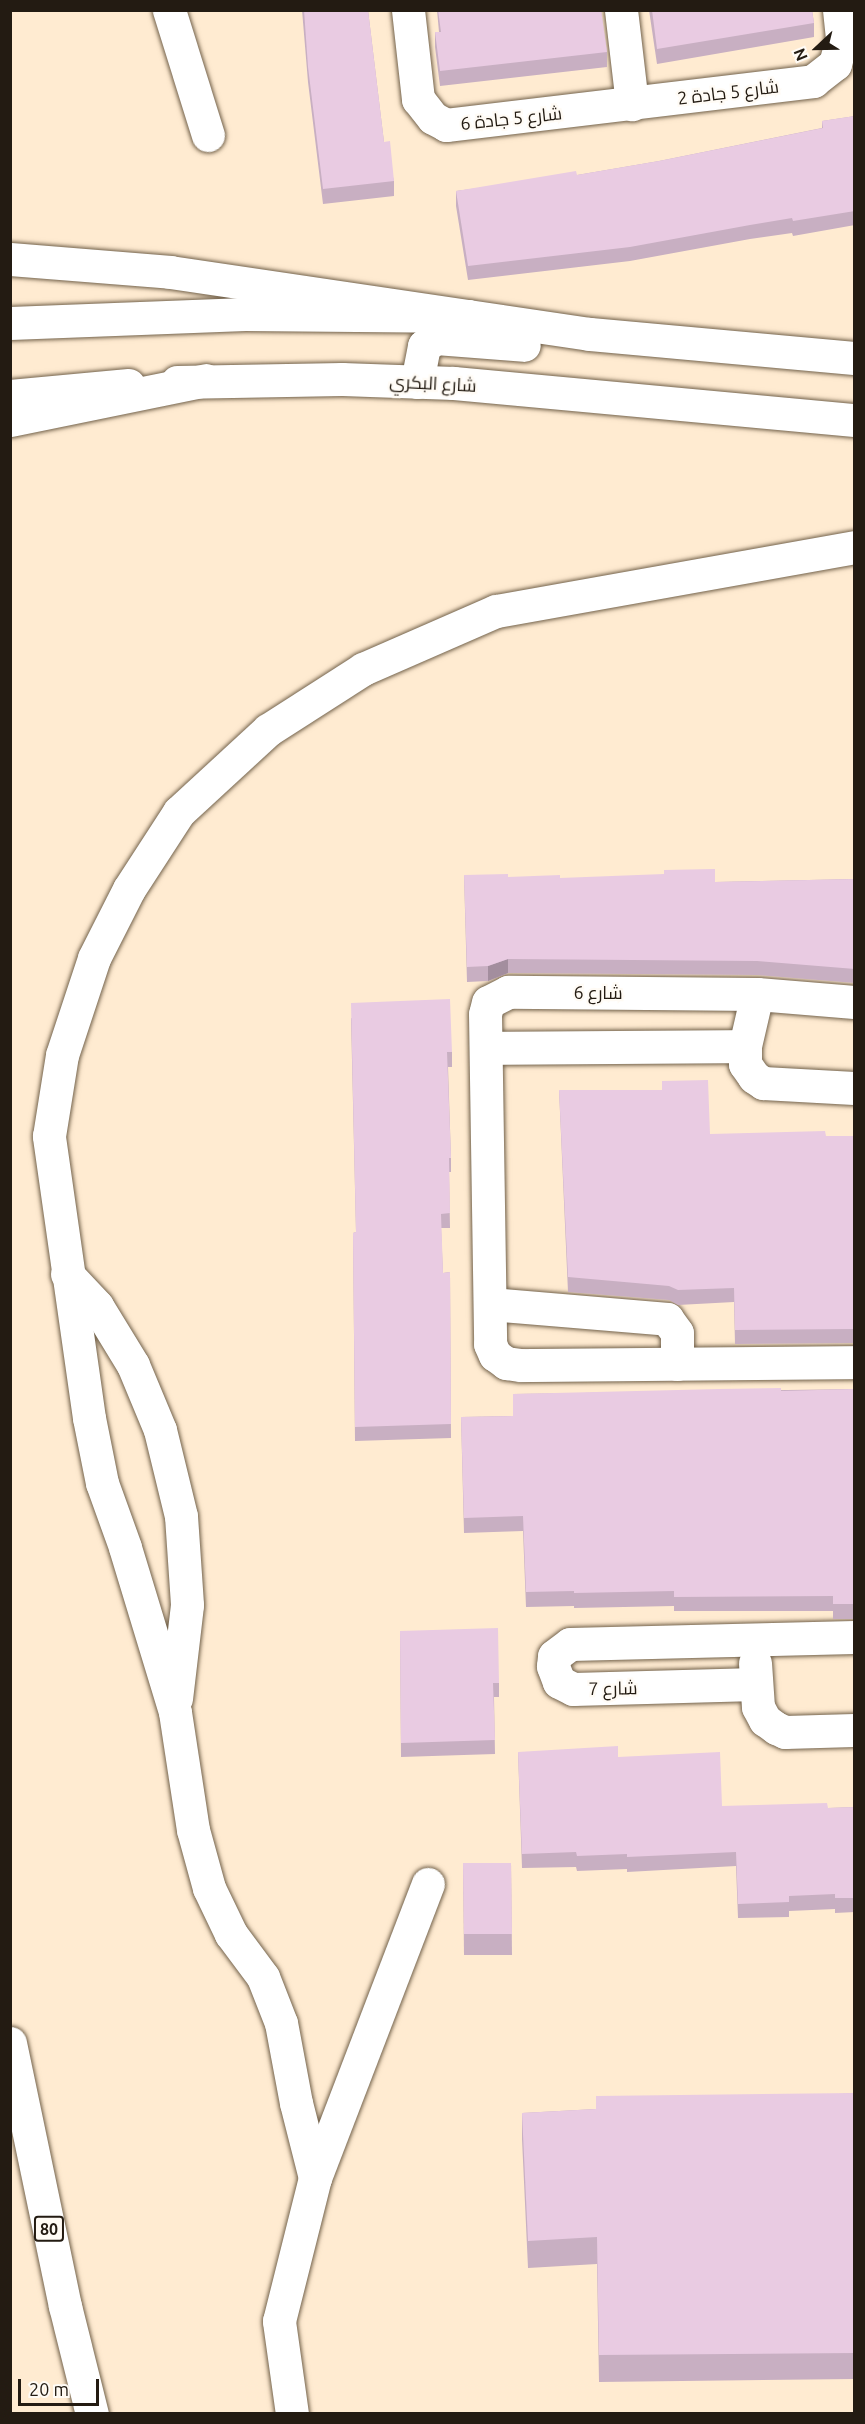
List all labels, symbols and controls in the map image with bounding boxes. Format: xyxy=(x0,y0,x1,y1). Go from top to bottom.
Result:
north arrow xyxy=(787,18,847,78)
text: N xyxy=(790,46,811,64)
street label: شارع 5 جادة 2 xyxy=(676,75,780,109)
street label: شارع 5 جادة 6 xyxy=(459,102,563,134)
street label: شارع البكري xyxy=(389,370,477,396)
street label: شارع 6 xyxy=(573,981,623,1003)
street label: شارع 7 xyxy=(588,1677,638,1699)
road number: 80 xyxy=(32,2216,66,2242)
scale bar xyxy=(21,2367,102,2405)
text: 20 m xyxy=(29,2379,69,2399)

